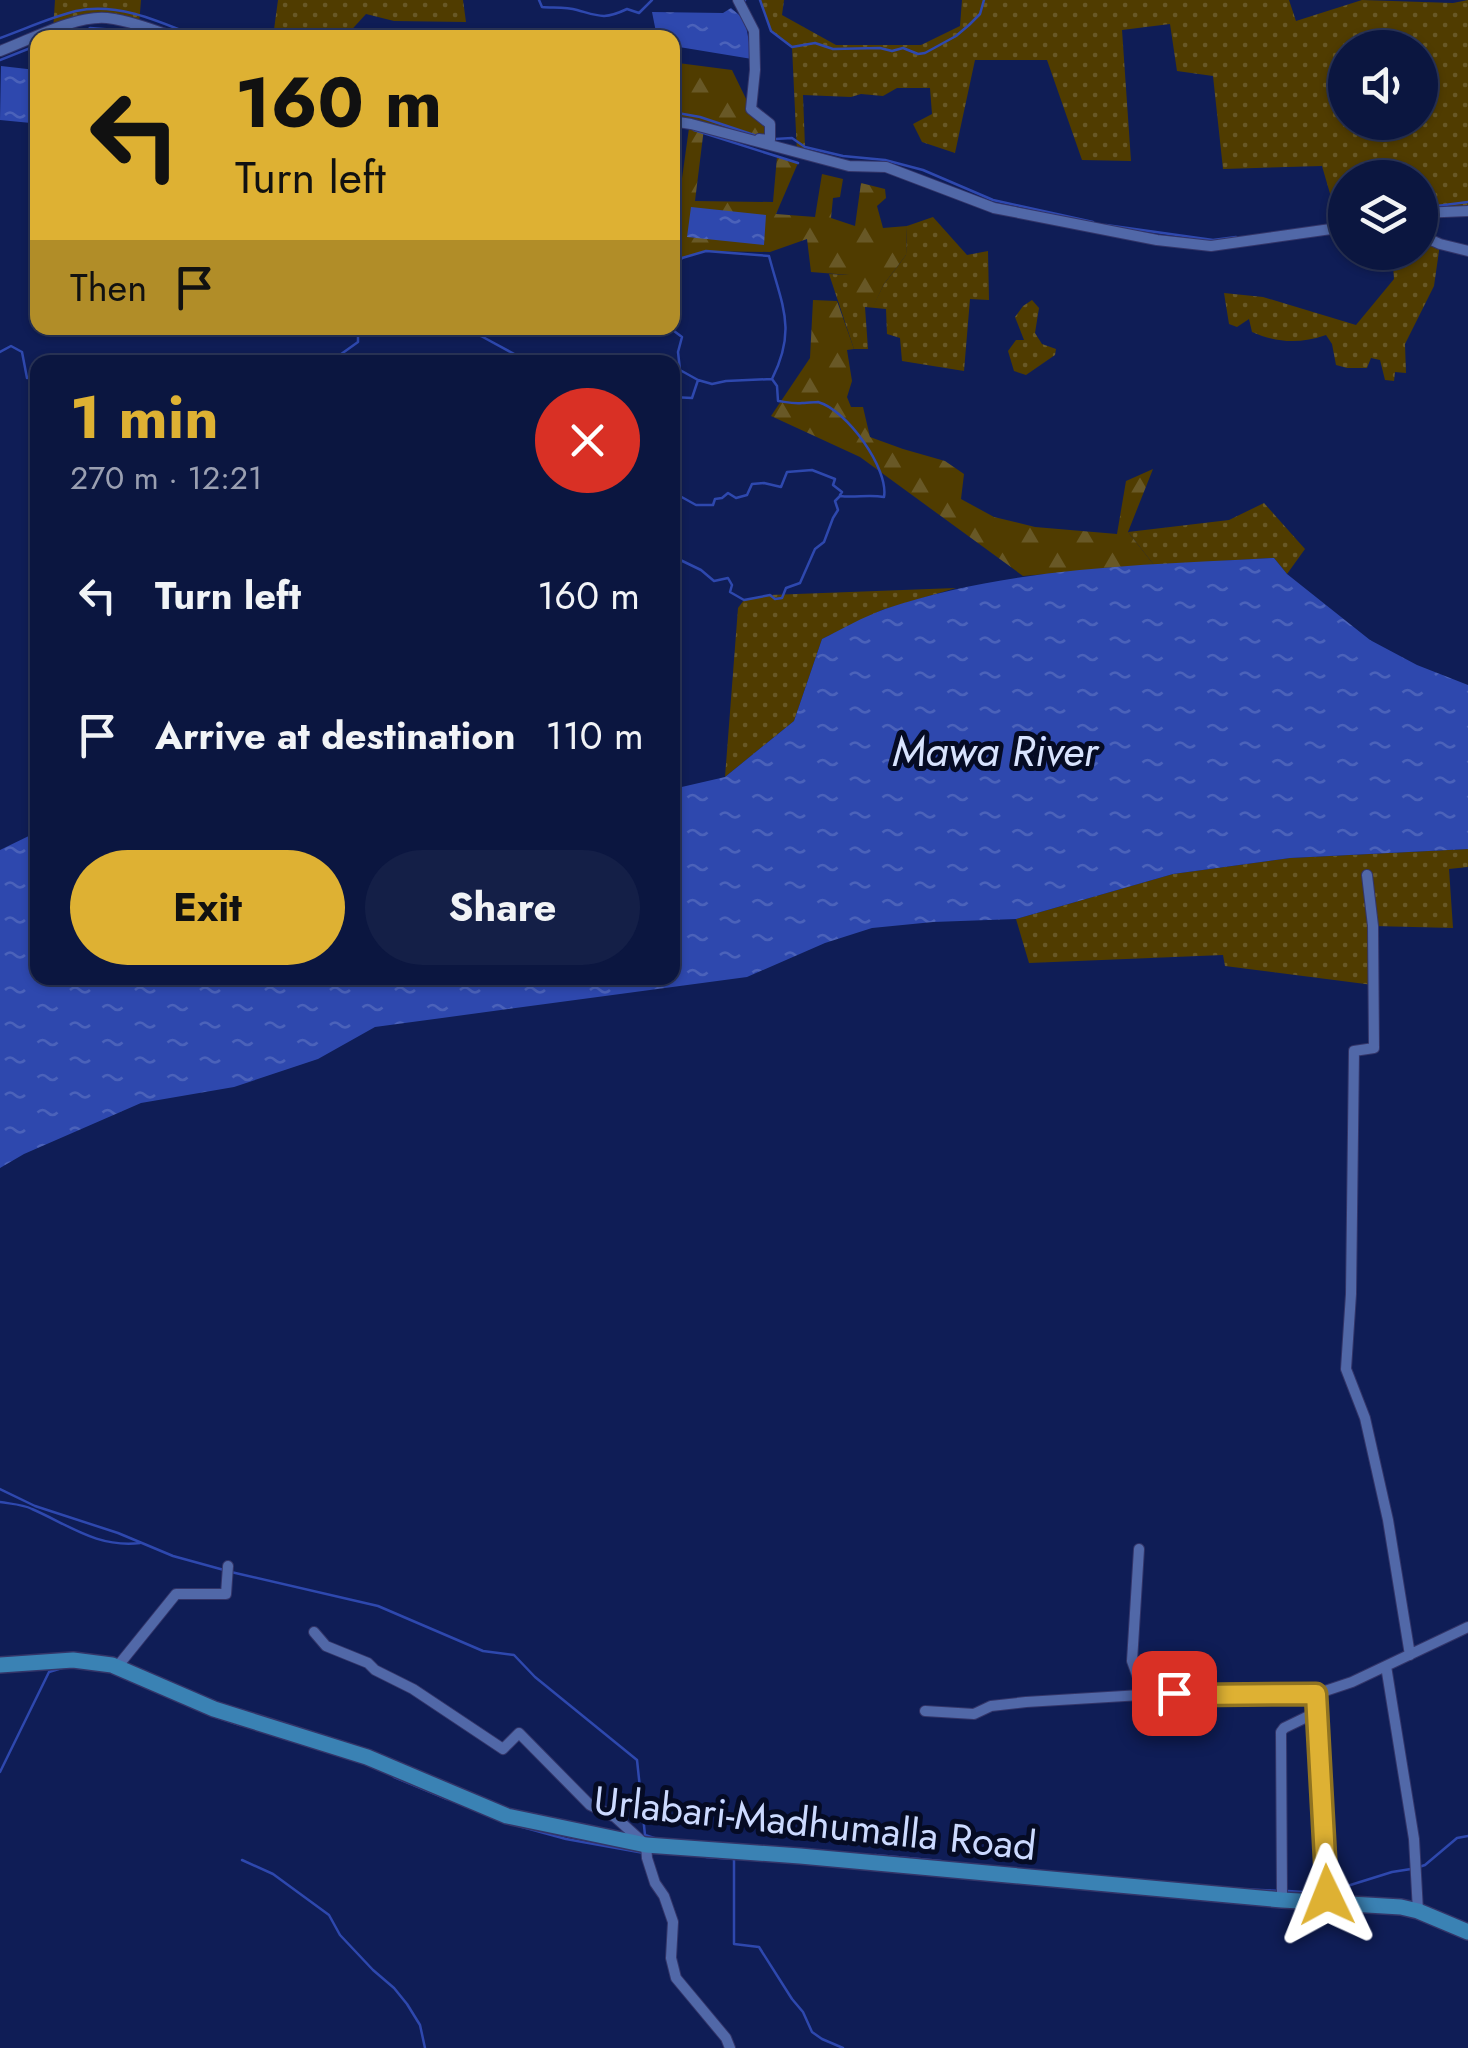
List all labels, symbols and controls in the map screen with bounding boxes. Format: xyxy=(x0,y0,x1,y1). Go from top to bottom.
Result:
map controls xyxy=(1328,30,1438,270)
button: sound xyxy=(1328,30,1438,140)
text: 160 m xyxy=(235,52,442,153)
icon: left xyxy=(70,70,200,200)
text: Turn left xyxy=(235,145,386,210)
button: layers xyxy=(1328,160,1438,270)
text: Then xyxy=(70,260,147,315)
icon: arrive xyxy=(167,260,222,315)
text: 1 min xyxy=(70,374,219,461)
button: close xyxy=(535,388,640,493)
text: 270 m · 12:21 xyxy=(70,455,262,501)
icon: left xyxy=(70,568,125,623)
text: Turn left xyxy=(155,568,301,623)
text: 160 m xyxy=(537,568,640,623)
icon: arrive xyxy=(70,708,125,763)
text: Arrive at destination xyxy=(155,708,516,763)
text: 110 m xyxy=(546,708,644,763)
water label: Mawa River xyxy=(892,721,1100,782)
button: Exit xyxy=(70,850,345,965)
button: Share xyxy=(365,850,640,965)
pin xyxy=(1132,1651,1217,1736)
icon: arrive xyxy=(1147,1666,1202,1721)
street label: Urlabari-Madhumalla Road xyxy=(591,1771,1039,1875)
position arrow xyxy=(1275,1843,1379,1947)

